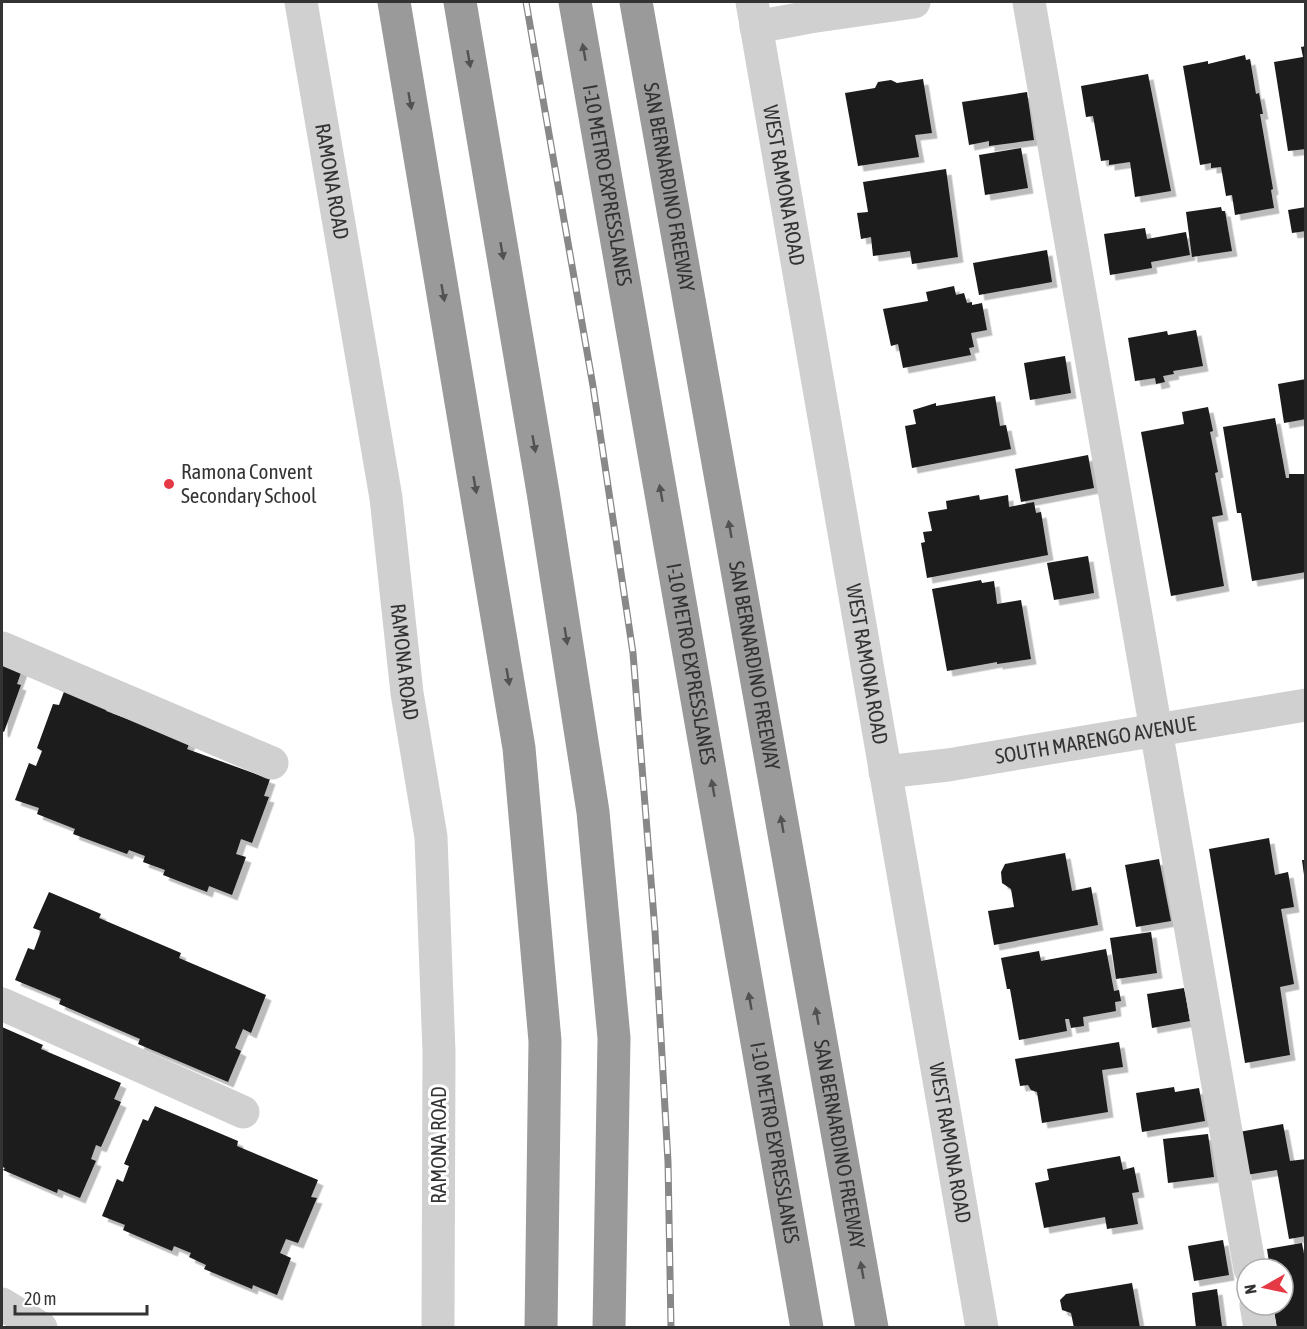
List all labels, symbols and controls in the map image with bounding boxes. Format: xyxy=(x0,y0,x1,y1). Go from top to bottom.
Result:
one-way arrow xyxy=(579,43,588,62)
one-way arrow xyxy=(465,50,474,69)
street label: SAN BERNARDINO FREEWAY xyxy=(640,80,700,294)
street label: I-10 METRO EXPRESSLANES xyxy=(579,82,637,288)
one-way arrow xyxy=(406,91,415,110)
street label: WEST RAMONA ROAD xyxy=(759,103,810,267)
street label: RAMONA ROAD xyxy=(311,121,354,241)
one-way arrow xyxy=(498,242,507,261)
one-way arrow xyxy=(439,284,448,303)
one-way arrow xyxy=(530,434,539,453)
place label: Ramona Convent Secondary School xyxy=(181,459,317,507)
one-way arrow xyxy=(471,476,480,495)
marker: Ramona Convent Secondary School xyxy=(162,477,176,491)
one-way arrow xyxy=(656,483,665,502)
one-way arrow xyxy=(725,519,734,538)
street label: SAN BERNARDINO FREEWAY xyxy=(725,559,786,772)
street label: I-10 METRO EXPRESSLANES xyxy=(662,561,721,767)
street label: WEST RAMONA ROAD xyxy=(842,582,894,746)
street label: RAMONA ROAD xyxy=(386,602,424,722)
one-way arrow xyxy=(561,627,570,646)
one-way arrow xyxy=(503,668,512,687)
street label: SOUTH MARENGO AVENUE xyxy=(993,711,1198,768)
one-way arrow xyxy=(708,779,717,798)
one-way arrow xyxy=(777,814,786,833)
one-way arrow xyxy=(745,991,754,1010)
one-way arrow xyxy=(812,1006,821,1025)
street label: SAN BERNARDINO FREEWAY xyxy=(810,1037,871,1251)
street label: I-10 METRO EXPRESSLANES xyxy=(746,1040,805,1245)
street label: WEST RAMONA ROAD xyxy=(925,1061,977,1225)
street label: RAMONA ROAD xyxy=(426,1086,450,1204)
north arrow xyxy=(1235,1257,1295,1317)
one-way arrow xyxy=(857,1260,866,1279)
scale bar xyxy=(15,1278,147,1316)
text: N xyxy=(1241,1283,1260,1295)
text: 20 m xyxy=(24,1288,56,1309)

